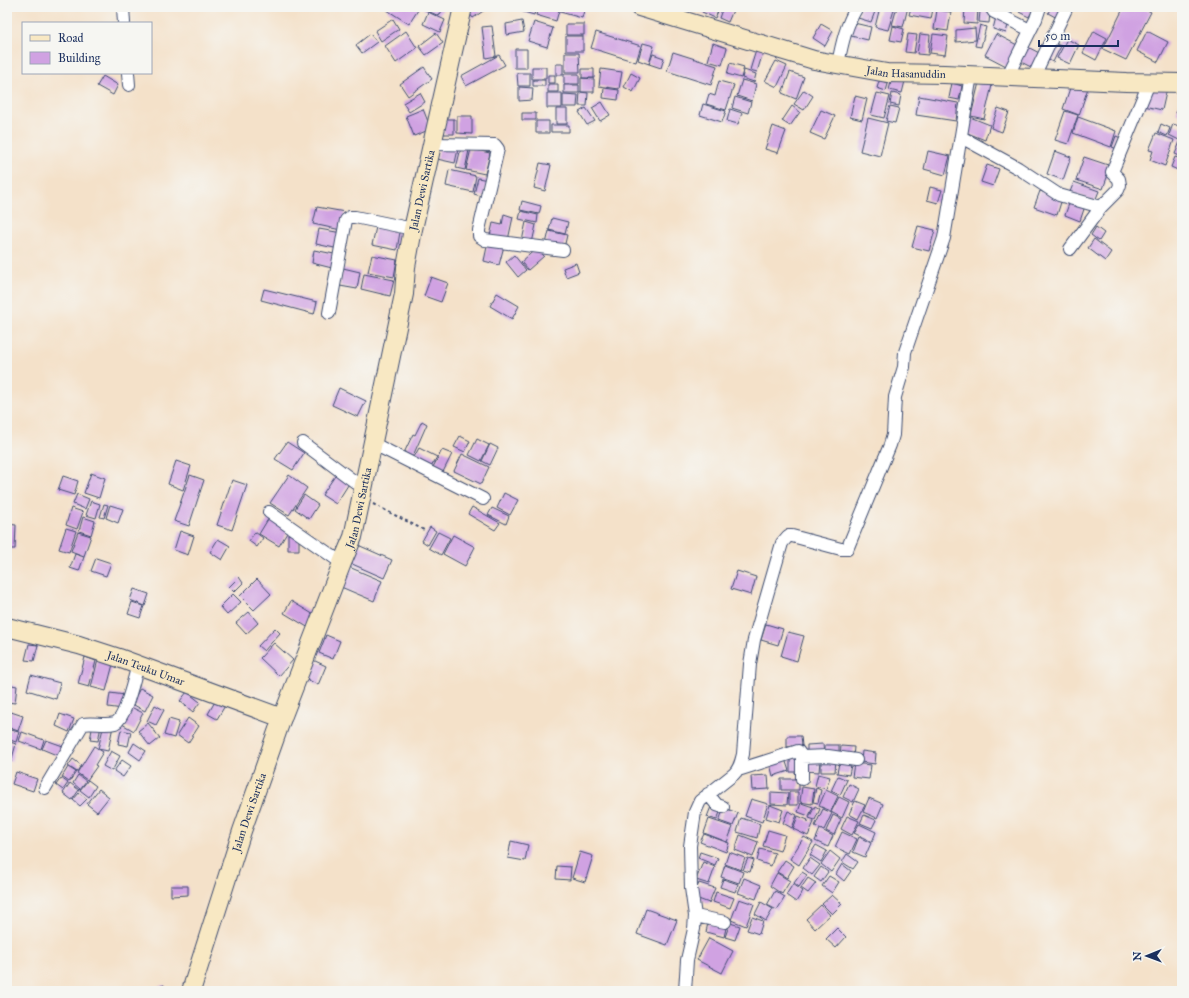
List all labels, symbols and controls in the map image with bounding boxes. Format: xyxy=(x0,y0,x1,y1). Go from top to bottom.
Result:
legend xyxy=(22,22,152,74)
scale bar xyxy=(1039,22,1118,48)
text: 50 m xyxy=(1045,29,1070,43)
text: Road xyxy=(58,31,84,45)
text: Building xyxy=(58,51,101,66)
street label: Jalan Hasanuddin xyxy=(864,63,946,81)
street label: Jalan Dewi Sartika xyxy=(407,148,438,233)
street label: Jalan Dewi Sartika xyxy=(343,466,375,552)
street label: Jalan Teuku Umar xyxy=(104,648,187,689)
street label: Jalan Dewi Sartika xyxy=(230,771,269,855)
north arrow xyxy=(1127,936,1167,976)
text: N xyxy=(1131,951,1144,961)

